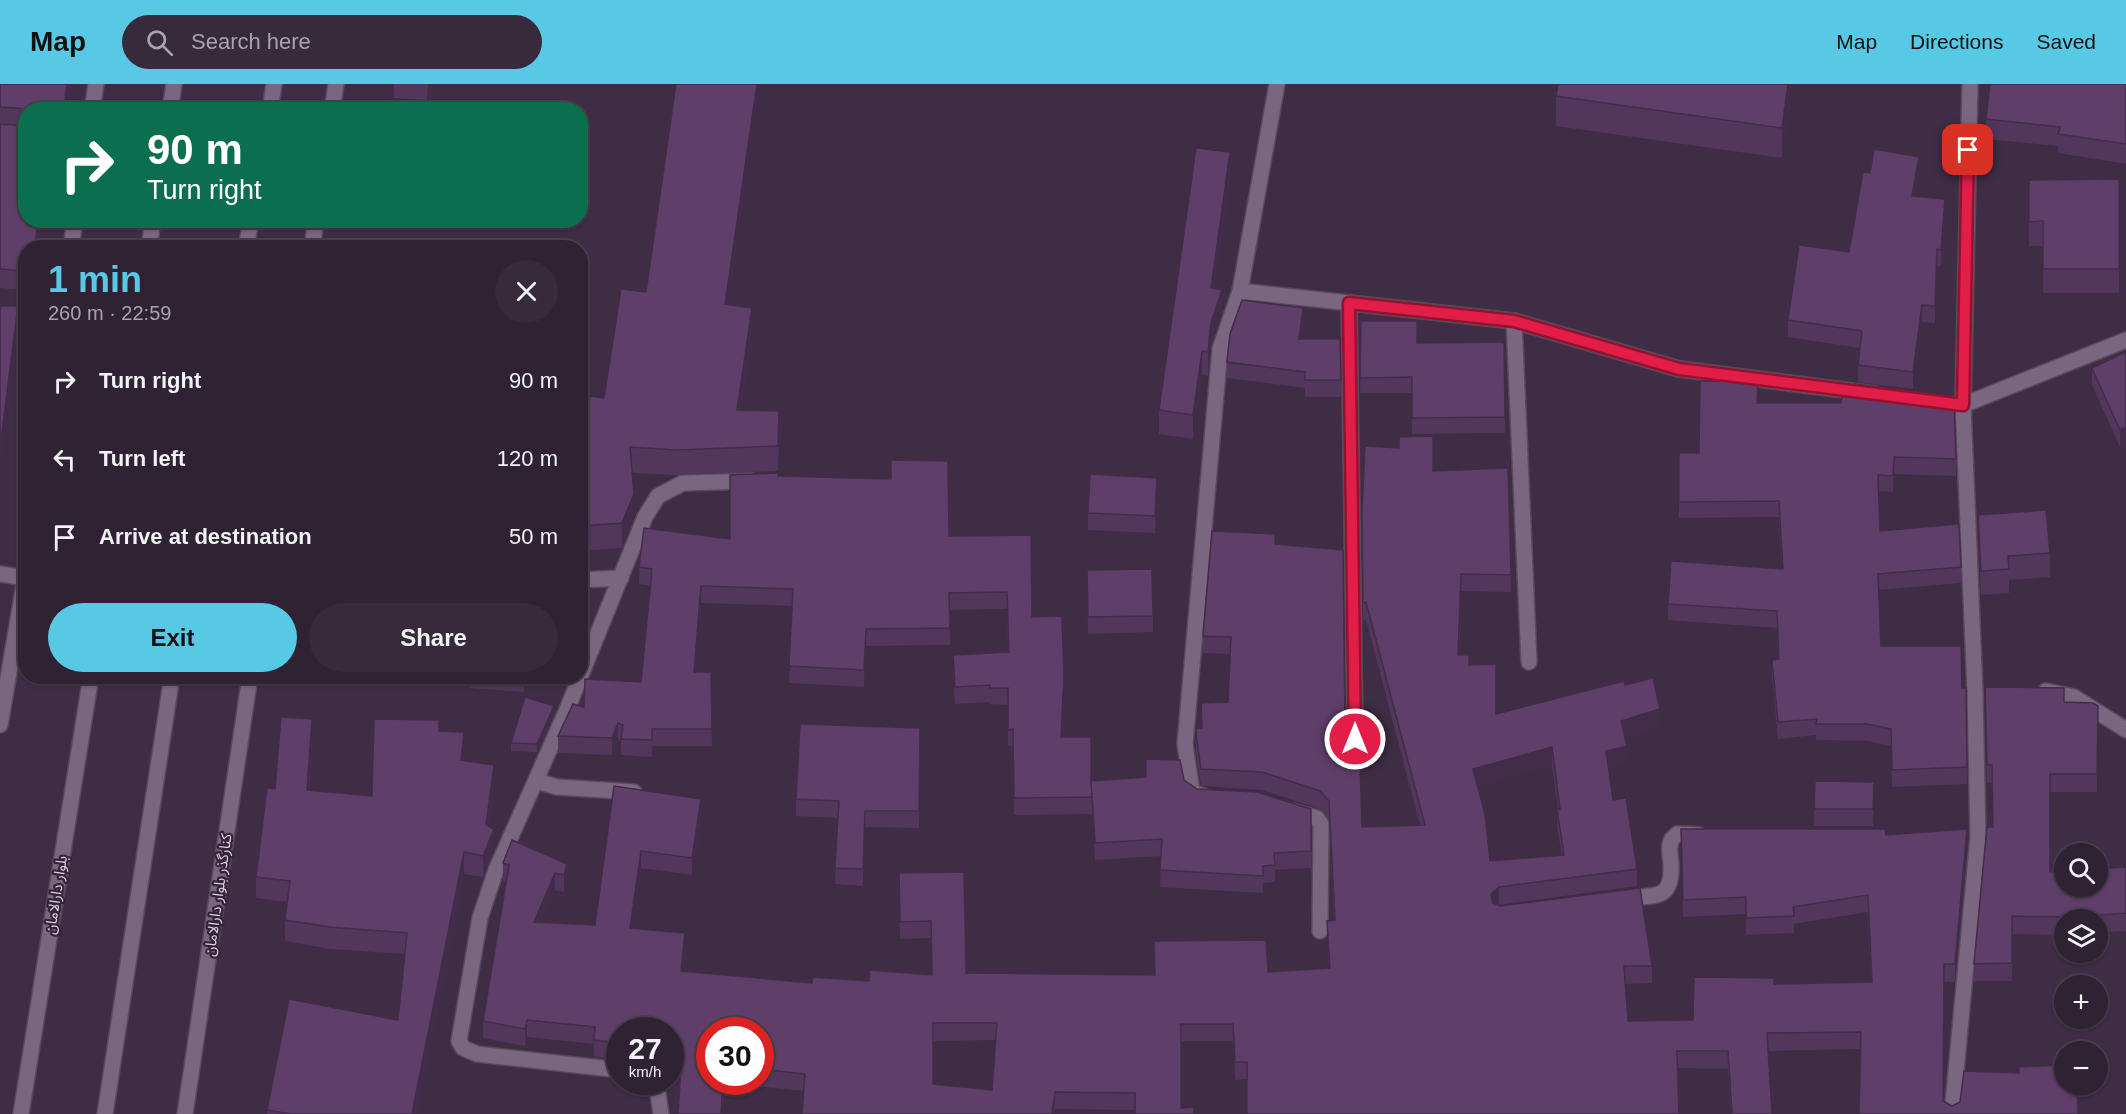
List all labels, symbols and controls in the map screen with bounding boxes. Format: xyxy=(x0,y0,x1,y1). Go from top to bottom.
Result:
search box xyxy=(122,15,542,69)
text: Map xyxy=(30,26,86,57)
icon: search xyxy=(143,26,176,59)
text: Search here xyxy=(191,29,311,54)
text: Map xyxy=(1836,30,1877,53)
text: Directions xyxy=(1910,30,2003,53)
text: Saved xyxy=(2036,30,2096,53)
pin xyxy=(1942,124,1993,175)
icon: right xyxy=(48,126,126,204)
text: 90 m xyxy=(147,126,243,173)
icon: arrive xyxy=(1951,133,1984,166)
text: Turn right xyxy=(147,175,262,205)
text: 1 min xyxy=(48,259,142,300)
button: close xyxy=(495,260,558,323)
text: 260 m · 22:59 xyxy=(48,302,171,324)
icon: right xyxy=(48,365,81,398)
text: Turn right xyxy=(99,368,201,393)
text: 90 m xyxy=(509,368,558,393)
icon: left xyxy=(48,443,81,476)
text: Turn left xyxy=(99,446,185,471)
text: 120 m xyxy=(497,446,558,471)
icon: arrive xyxy=(48,521,81,554)
text: Arrive at destination xyxy=(99,524,312,549)
text: 50 m xyxy=(509,524,558,549)
button: Exit xyxy=(48,603,297,672)
button: Share xyxy=(309,603,558,672)
position arrow xyxy=(1323,707,1387,771)
street label: کنارگذر بلوار دارالامان xyxy=(200,832,236,958)
map controls xyxy=(2054,843,2108,1095)
button: search xyxy=(2054,843,2108,897)
street label: بلوار دارالامان xyxy=(41,854,71,936)
button: layers xyxy=(2054,909,2108,963)
button: + xyxy=(2054,975,2108,1029)
speed limit sign: 30 xyxy=(696,1017,774,1095)
text: 27 xyxy=(628,1032,662,1065)
button: − xyxy=(2054,1041,2108,1095)
text: km/h xyxy=(629,1063,661,1080)

